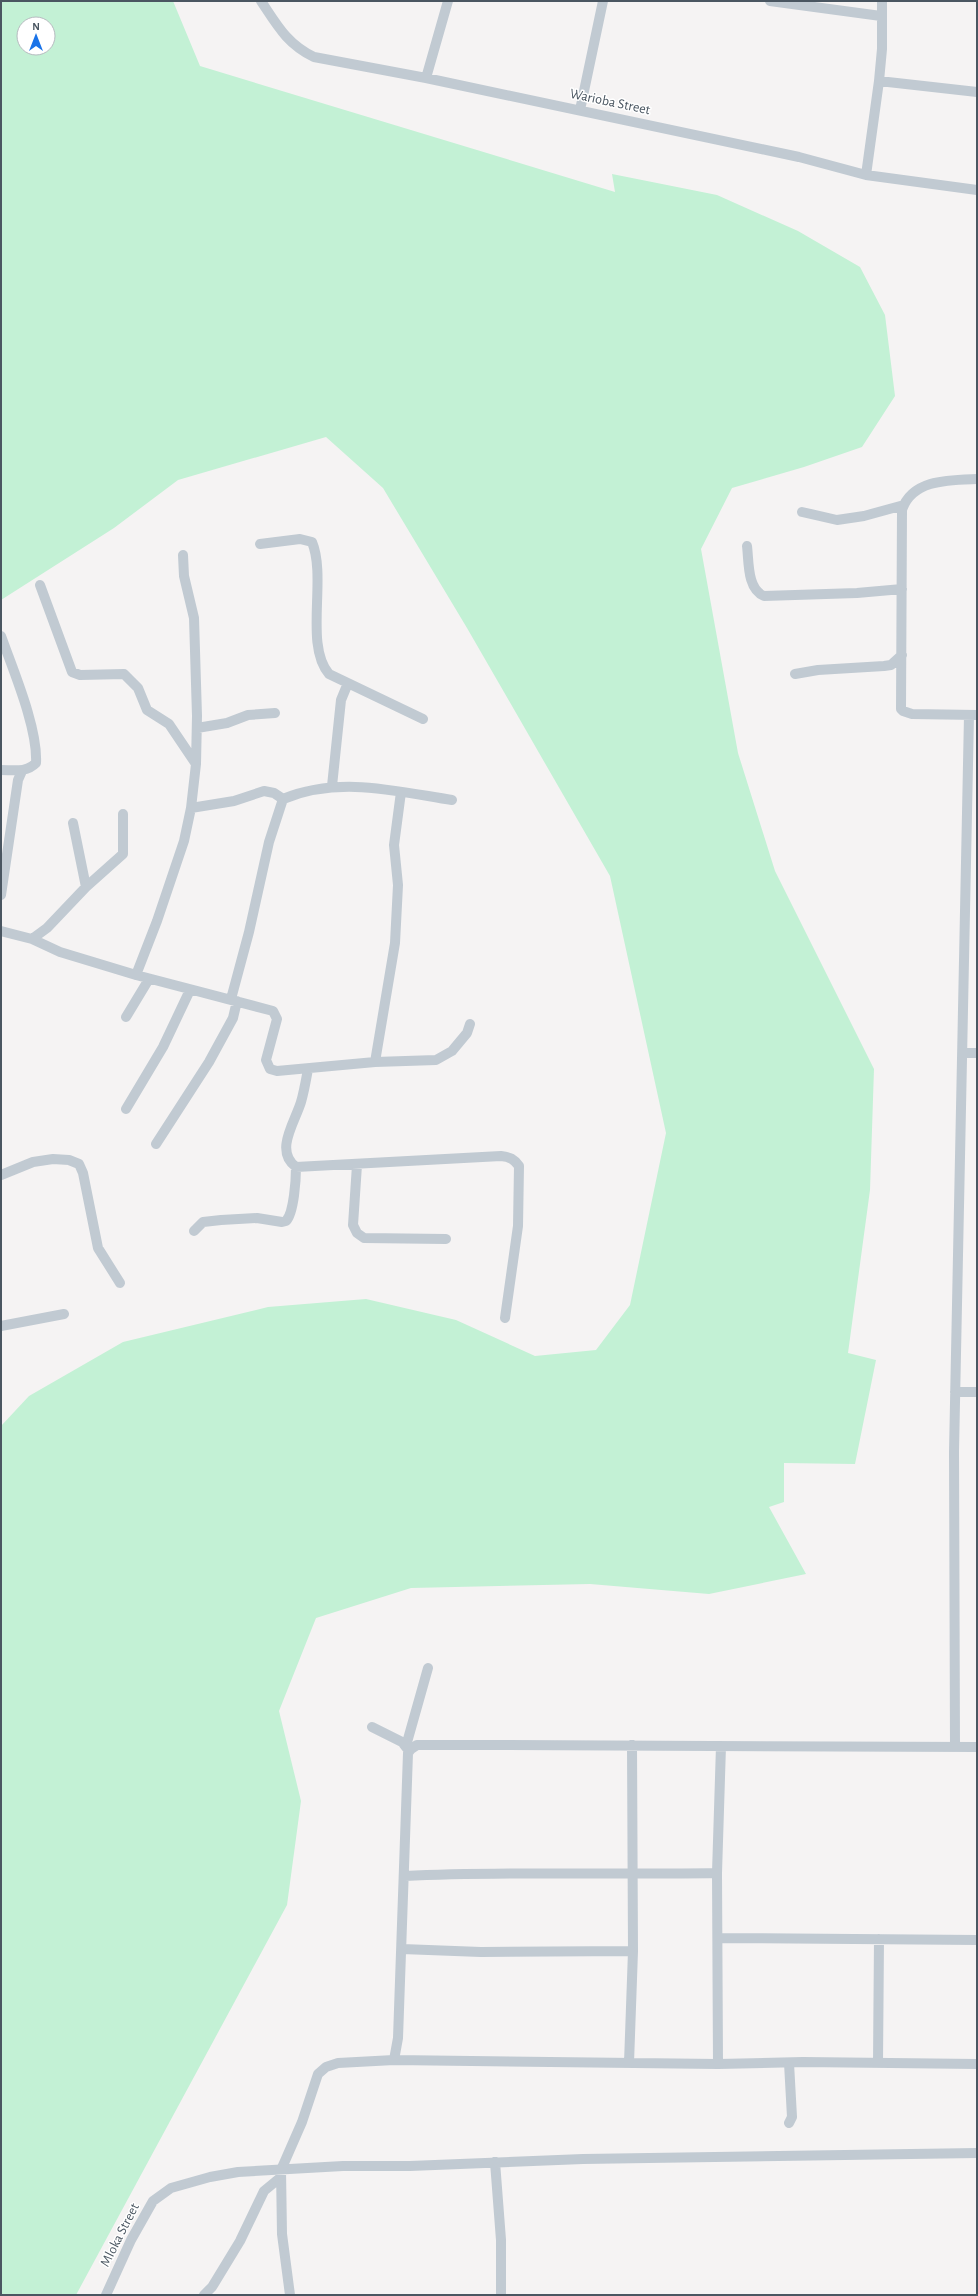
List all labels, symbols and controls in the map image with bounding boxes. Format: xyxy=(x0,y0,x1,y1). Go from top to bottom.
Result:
north arrow xyxy=(16,16,56,56)
text: N xyxy=(32,21,40,32)
street label: Warioba Street xyxy=(569,87,652,117)
street label: Mloka Street xyxy=(98,2201,142,2269)

